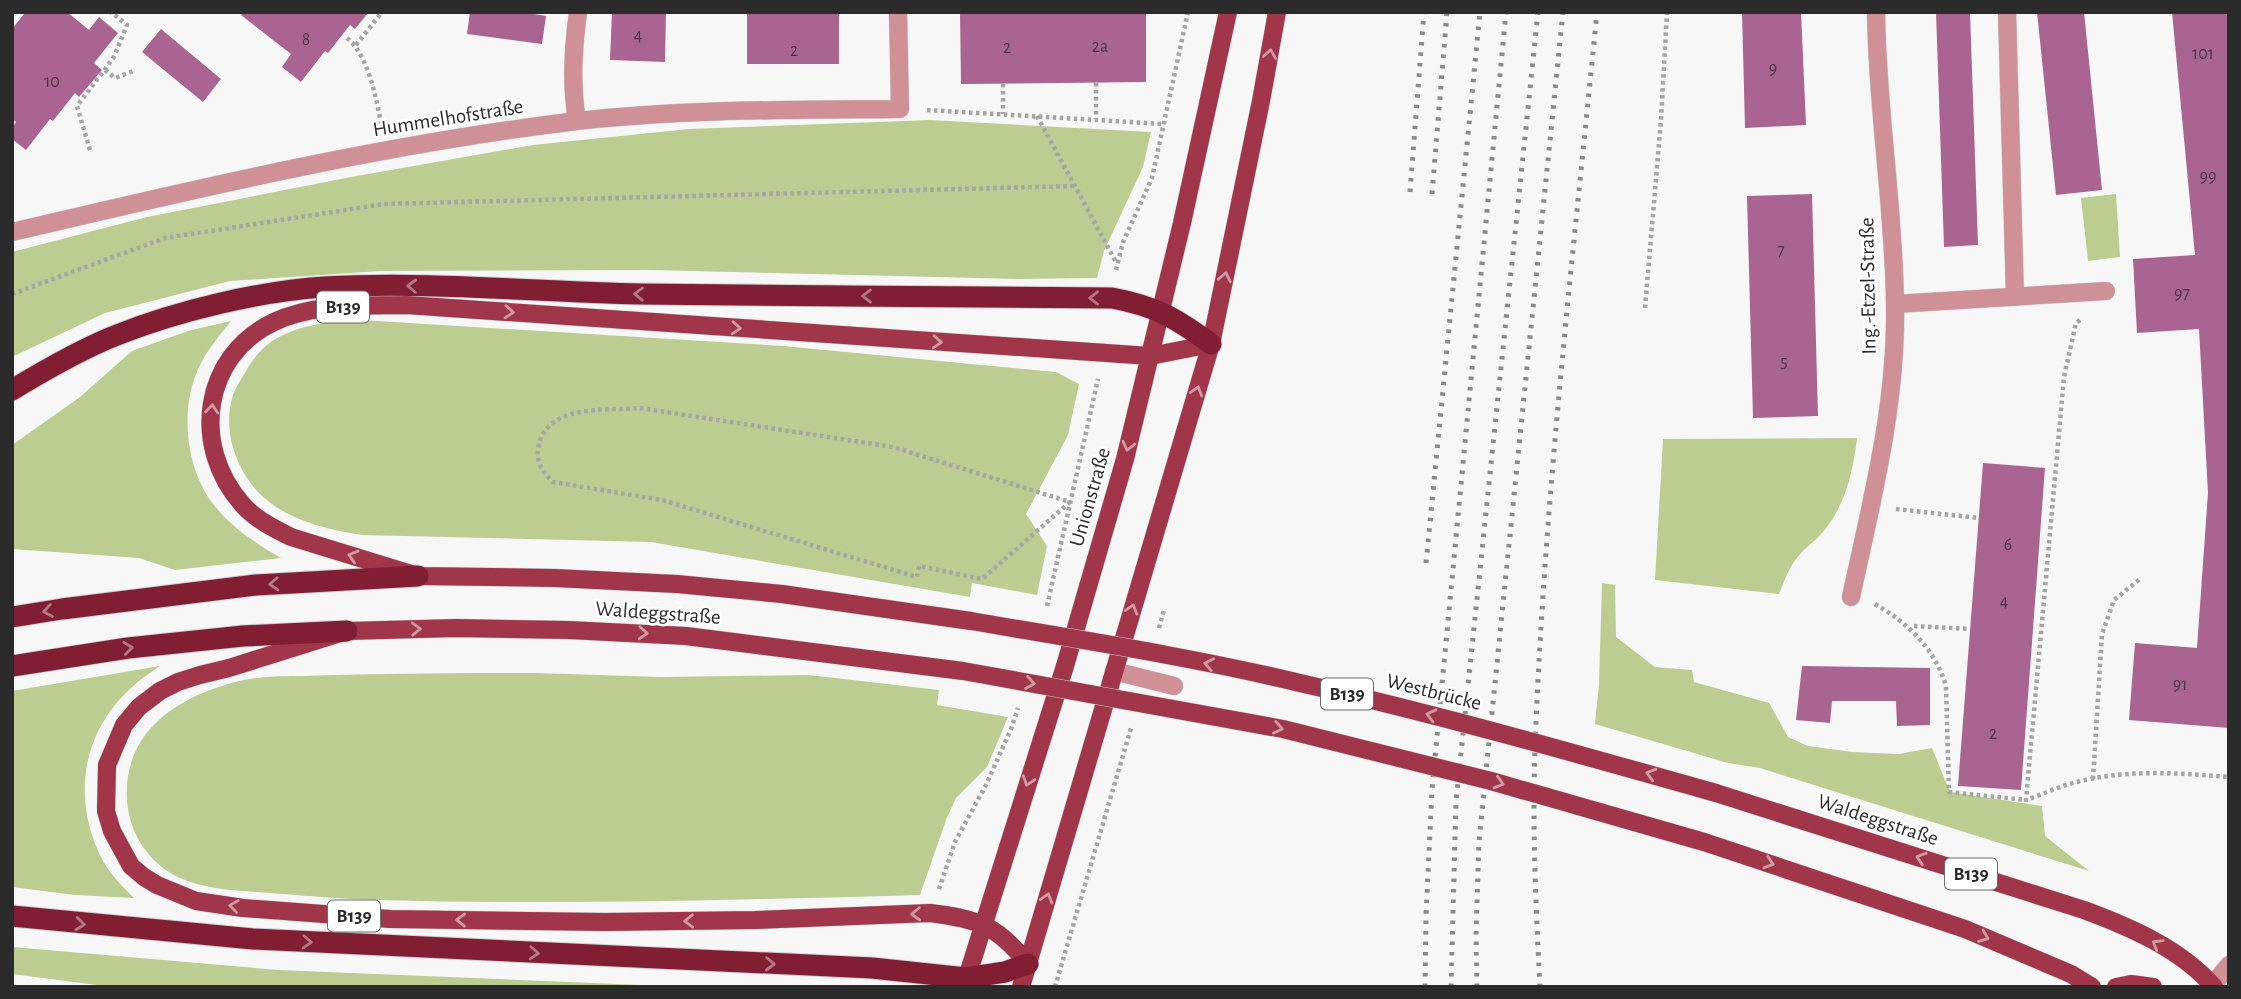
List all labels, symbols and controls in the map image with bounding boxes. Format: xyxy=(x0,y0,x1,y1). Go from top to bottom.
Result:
house number: 4 xyxy=(634,27,643,45)
house number: 8 xyxy=(302,31,310,49)
house number: 2a xyxy=(1092,38,1108,56)
house number: 2 xyxy=(1003,39,1011,57)
house number: 2 xyxy=(790,42,798,60)
house number: 101 xyxy=(2192,45,2214,63)
one-way arrow xyxy=(1262,48,1277,60)
house number: 9 xyxy=(1769,60,1777,78)
house number: 10 xyxy=(44,73,60,91)
street label: Hummelhofstraße xyxy=(371,96,525,140)
house number: 99 xyxy=(2200,168,2216,186)
street label: Ing.-Etzel-Straße xyxy=(1856,217,1880,355)
house number: 7 xyxy=(1777,242,1785,260)
one-way arrow xyxy=(1216,271,1231,283)
one-way arrow xyxy=(406,278,417,293)
house number: 97 xyxy=(2174,285,2190,303)
one-way arrow xyxy=(633,286,644,302)
one-way arrow xyxy=(861,289,872,304)
one-way arrow xyxy=(1088,290,1099,306)
road number: B139 xyxy=(317,292,369,322)
one-way arrow xyxy=(504,304,515,319)
one-way arrow xyxy=(731,320,742,335)
one-way arrow xyxy=(932,334,943,349)
house number: 5 xyxy=(1780,353,1788,371)
one-way arrow xyxy=(1188,386,1203,398)
one-way arrow xyxy=(204,403,219,414)
one-way arrow xyxy=(1122,440,1136,452)
street label: Unionstraße xyxy=(1066,445,1114,549)
house number: 6 xyxy=(2004,536,2012,554)
one-way arrow xyxy=(347,550,359,565)
one-way arrow xyxy=(268,576,279,591)
house number: 4 xyxy=(2000,593,2009,611)
street label: Waldeggstraße xyxy=(595,598,721,628)
one-way arrow xyxy=(42,603,54,618)
one-way arrow xyxy=(1123,604,1138,616)
one-way arrow xyxy=(410,622,421,637)
one-way arrow xyxy=(638,626,649,641)
one-way arrow xyxy=(122,641,134,656)
one-way arrow xyxy=(1203,658,1215,673)
street label: Westbrücke xyxy=(1384,670,1484,714)
one-way arrow xyxy=(1024,675,1036,690)
house number: 91 xyxy=(2173,676,2187,694)
road number: B139 xyxy=(1321,678,1373,709)
one-way arrow xyxy=(1425,709,1437,723)
one-way arrow xyxy=(1272,720,1284,735)
house number: 2 xyxy=(1989,725,1997,743)
one-way arrow xyxy=(1645,768,1657,783)
one-way arrow xyxy=(1022,775,1036,787)
one-way arrow xyxy=(1492,775,1504,790)
street label: Waldeggstraße xyxy=(1815,791,1941,849)
one-way arrow xyxy=(1915,852,1928,866)
one-way arrow xyxy=(1762,855,1774,869)
road number: B139 xyxy=(1945,859,1997,890)
one-way arrow xyxy=(1039,893,1054,905)
one-way arrow xyxy=(228,899,240,914)
road number: B139 xyxy=(328,900,380,932)
one-way arrow xyxy=(910,906,921,921)
one-way arrow xyxy=(455,912,466,928)
one-way arrow xyxy=(683,913,693,929)
one-way arrow xyxy=(74,916,86,931)
one-way arrow xyxy=(1977,928,1989,942)
one-way arrow xyxy=(302,934,313,949)
one-way arrow xyxy=(2152,939,2165,952)
one-way arrow xyxy=(529,946,540,961)
one-way arrow xyxy=(765,956,776,971)

